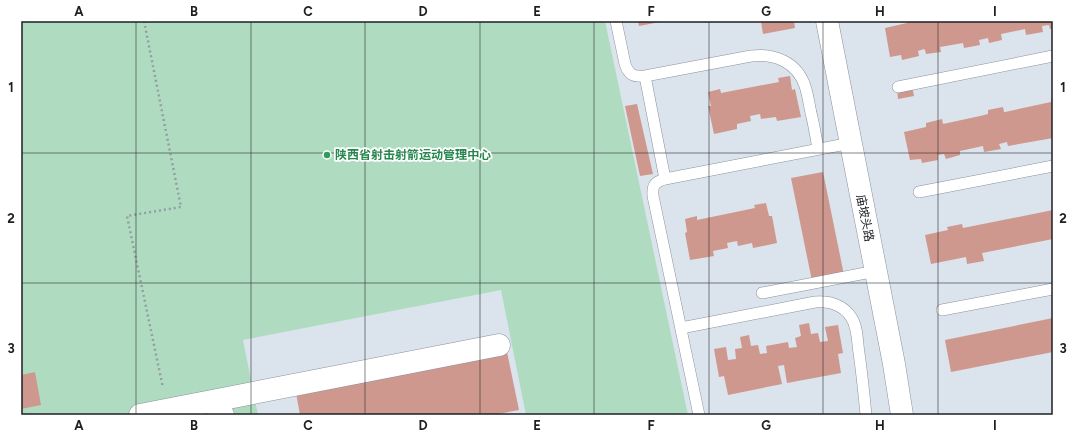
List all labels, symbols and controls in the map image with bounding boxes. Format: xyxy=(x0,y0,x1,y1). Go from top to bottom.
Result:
text: A xyxy=(74,4,84,19)
text: B xyxy=(190,4,198,19)
text: C xyxy=(303,4,313,19)
text: D xyxy=(418,4,428,19)
text: E xyxy=(533,4,541,19)
text: F xyxy=(647,4,655,19)
text: G xyxy=(761,4,771,19)
text: H xyxy=(875,4,885,19)
text: I xyxy=(993,4,997,19)
text: 1 xyxy=(8,80,14,95)
text: 1 xyxy=(1060,80,1066,95)
place label: 陕西省射击射箭运动管理中心 xyxy=(335,148,491,162)
marker: 陕西省射击射箭运动管理中心 xyxy=(322,150,332,160)
street label: 庙坡头路 xyxy=(854,193,876,243)
text: 2 xyxy=(7,211,15,226)
text: 2 xyxy=(1059,211,1067,226)
text: 3 xyxy=(7,341,15,356)
text: 3 xyxy=(1059,341,1067,356)
text: A xyxy=(74,418,84,433)
text: B xyxy=(190,418,198,433)
text: C xyxy=(303,418,313,433)
text: D xyxy=(418,418,428,433)
text: E xyxy=(533,418,541,433)
text: F xyxy=(647,418,655,433)
text: G xyxy=(761,418,771,433)
text: H xyxy=(875,418,885,433)
text: I xyxy=(993,418,997,433)

